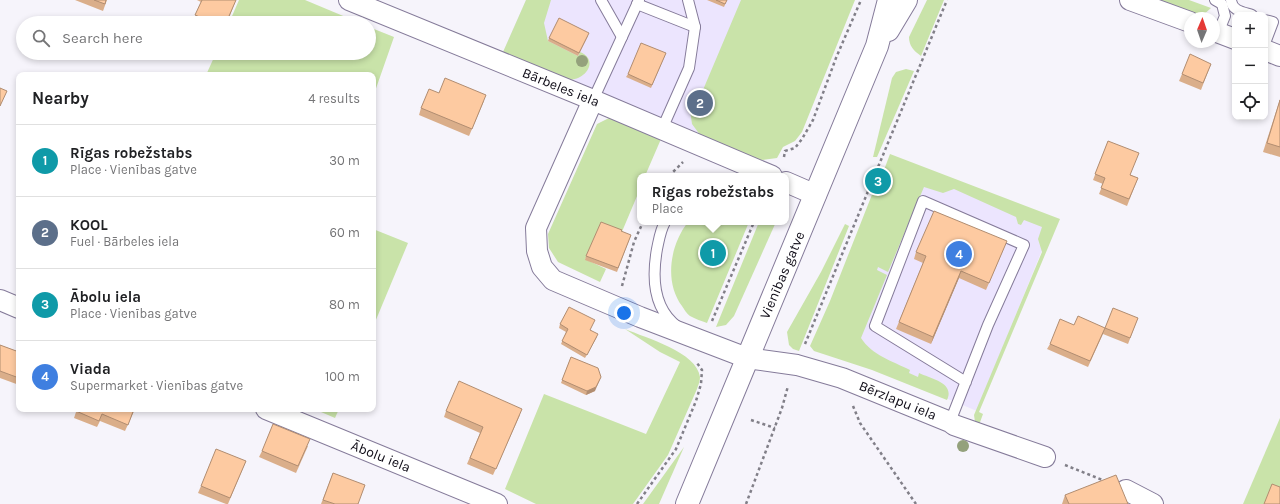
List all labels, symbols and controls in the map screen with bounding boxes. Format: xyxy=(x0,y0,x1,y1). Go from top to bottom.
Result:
north arrow xyxy=(1184,12,1220,48)
map controls xyxy=(1232,12,1268,120)
button: + xyxy=(1232,12,1268,48)
search box xyxy=(16,16,376,60)
icon: search xyxy=(30,27,52,49)
text: Search here xyxy=(62,29,143,47)
button: − xyxy=(1232,48,1268,84)
street label: Bārbeles iela xyxy=(520,64,602,111)
button: locate xyxy=(1232,84,1268,120)
text: Nearby xyxy=(32,88,89,108)
pin: 2 xyxy=(687,88,713,118)
text: 4 results xyxy=(308,91,360,106)
text: Rīgas robežstabs xyxy=(70,144,192,162)
text: 1 xyxy=(43,153,47,168)
text: 30 m xyxy=(329,153,360,168)
text: Place · Vienības gatve xyxy=(70,162,197,177)
pin: 3 xyxy=(865,166,891,196)
popup xyxy=(637,173,789,225)
text: Rīgas robežstabs xyxy=(652,183,774,201)
text: Place xyxy=(652,201,683,216)
text: KOOL xyxy=(70,216,108,234)
text: 2 xyxy=(41,225,49,240)
text: 60 m xyxy=(330,225,360,240)
street label: Vienības gatve xyxy=(756,229,809,322)
text: Fuel · Bārbeles iela xyxy=(70,234,179,249)
pin: 1 xyxy=(700,238,726,268)
pin: 4 xyxy=(946,239,972,269)
text: Ābolu iela xyxy=(70,288,141,306)
text: 3 xyxy=(41,297,49,312)
text: 80 m xyxy=(329,297,360,312)
your location xyxy=(614,303,634,323)
text: Place · Vienības gatve xyxy=(70,306,197,321)
text: Viada xyxy=(70,360,111,378)
text: 4 xyxy=(41,369,49,384)
text: 100 m xyxy=(325,369,360,384)
street label: Bērzlapu iela xyxy=(857,377,939,424)
text: Supermarket · Vienības gatve xyxy=(70,378,243,393)
street label: Ābolu iela xyxy=(349,437,413,476)

